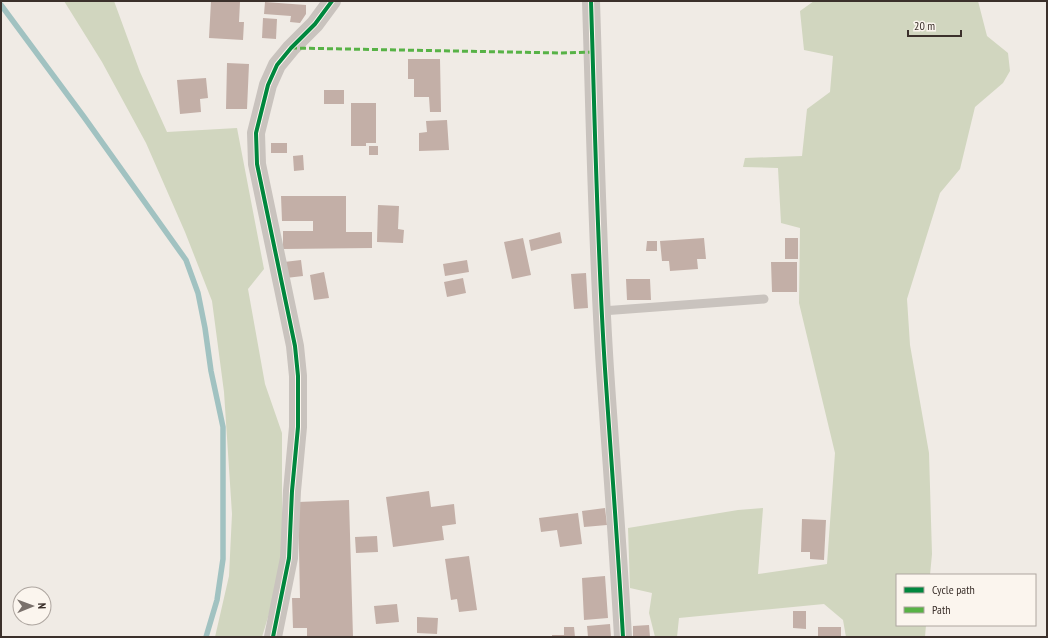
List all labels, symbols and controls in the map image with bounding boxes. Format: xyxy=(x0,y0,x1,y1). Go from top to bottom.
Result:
scale bar xyxy=(908,12,961,38)
text: 20 m xyxy=(914,18,935,33)
legend xyxy=(896,574,1036,626)
text: Cycle path xyxy=(932,582,975,597)
north arrow xyxy=(12,586,52,626)
text: Path xyxy=(932,602,950,617)
text: N xyxy=(35,603,49,609)

